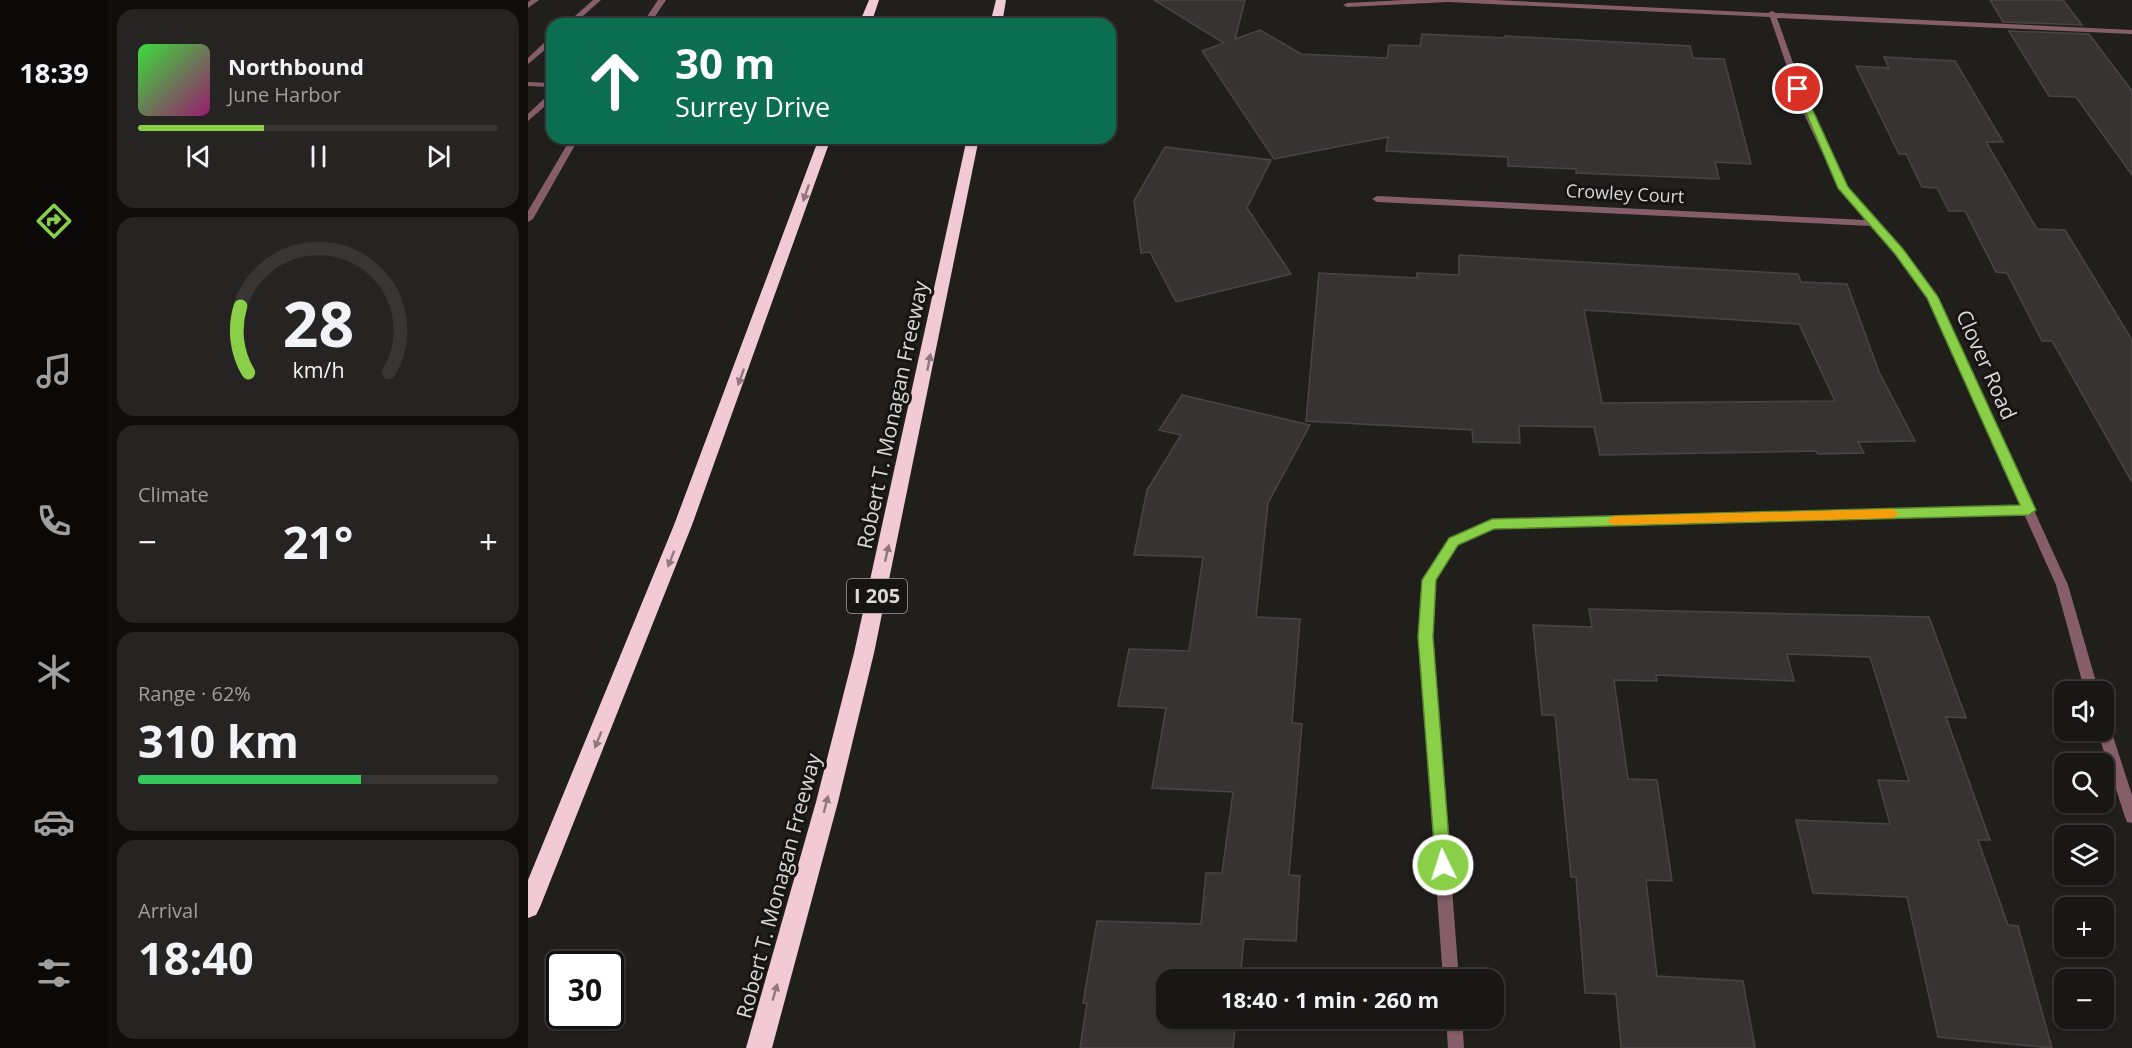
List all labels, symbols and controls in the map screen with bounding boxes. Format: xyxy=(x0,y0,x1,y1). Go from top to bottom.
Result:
text: 30 m xyxy=(675,34,775,91)
icon: ahead xyxy=(576,42,654,120)
text: Northbound xyxy=(228,51,364,81)
text: 18:39 xyxy=(19,54,89,91)
pin xyxy=(1772,63,1823,114)
icon: arrive xyxy=(1781,72,1814,105)
text: June Harbor xyxy=(228,81,341,108)
text: Surrey Drive xyxy=(675,88,830,125)
icon: previous xyxy=(182,140,215,173)
icon: pause xyxy=(302,140,335,173)
icon: next xyxy=(422,140,455,173)
street label: Crowley Court xyxy=(1565,178,1685,208)
one-way arrow xyxy=(800,184,810,202)
icon: directions xyxy=(33,200,75,242)
street label: Robert T. Monagan Freeway xyxy=(850,278,934,551)
text: 28 xyxy=(282,280,354,365)
street label: Clover Road xyxy=(1950,305,2024,424)
icon: music xyxy=(33,350,75,392)
one-way arrow xyxy=(925,353,934,372)
text: km/h xyxy=(292,356,344,385)
one-way arrow xyxy=(735,368,745,386)
text: Climate xyxy=(138,481,209,508)
icon: phone xyxy=(33,500,75,542)
text: 21° xyxy=(283,511,353,572)
text: − xyxy=(138,519,157,564)
text: + xyxy=(479,519,498,564)
one-way arrow xyxy=(883,543,892,562)
one-way arrow xyxy=(665,550,675,568)
road number: I 205 xyxy=(847,579,907,613)
icon: climate xyxy=(33,651,75,693)
text: Range · 62% xyxy=(138,680,251,707)
map controls xyxy=(2054,681,2114,1029)
button: sound xyxy=(2054,681,2114,741)
text: 310 km xyxy=(138,710,299,771)
one-way arrow xyxy=(593,731,602,749)
street label: Robert T. Monagan Freeway xyxy=(729,750,827,1021)
button: search xyxy=(2054,753,2114,813)
one-way arrow xyxy=(821,794,831,813)
icon: car xyxy=(33,801,75,843)
button: layers xyxy=(2054,825,2114,885)
position arrow xyxy=(1411,833,1475,897)
text: Arrival xyxy=(138,897,198,924)
button: + xyxy=(2054,897,2114,957)
text: 18:40 xyxy=(138,927,254,988)
speed limit sign: 30 xyxy=(546,951,624,1029)
icon: filters xyxy=(33,952,75,994)
button: − xyxy=(2054,969,2114,1029)
one-way arrow xyxy=(770,983,780,1001)
text: 18:40 · 1 min · 260 m xyxy=(1221,984,1439,1014)

